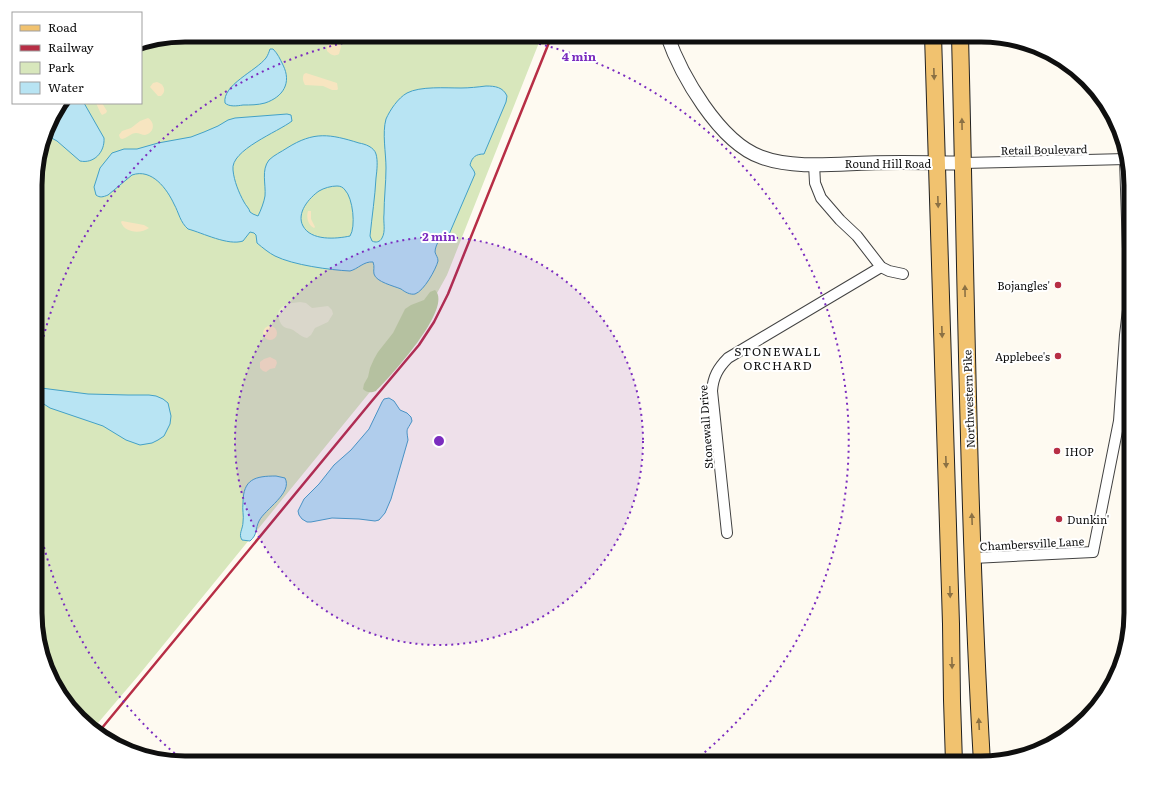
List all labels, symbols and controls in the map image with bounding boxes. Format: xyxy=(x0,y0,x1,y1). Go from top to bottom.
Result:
legend xyxy=(12,12,142,104)
text: Road xyxy=(48,18,78,36)
text: Railway xyxy=(48,38,94,56)
text: 4 min xyxy=(562,47,597,65)
text: Park xyxy=(48,58,75,76)
one-way arrow xyxy=(931,68,938,80)
text: Water xyxy=(48,78,84,96)
one-way arrow xyxy=(959,117,965,130)
street label: Retail Boulevard xyxy=(1000,140,1088,158)
street label: Round Hill Road xyxy=(845,155,931,171)
one-way arrow xyxy=(935,196,941,209)
text: 2 min xyxy=(422,227,456,245)
place label: Bojangles' xyxy=(997,277,1050,293)
marker: Bojangles' xyxy=(1053,280,1063,290)
one-way arrow xyxy=(962,284,968,297)
one-way arrow xyxy=(939,326,945,339)
district label: STONEWALL ORCHARD xyxy=(734,342,822,374)
place label: Applebee's xyxy=(995,348,1050,364)
street label: Northwestern Pike xyxy=(958,349,978,448)
marker: Applebee's xyxy=(1053,351,1063,361)
street label: Stonewall Drive xyxy=(694,384,716,469)
centre of rings xyxy=(432,434,446,448)
place label: IHOP xyxy=(1065,443,1094,459)
marker: IHOP xyxy=(1052,446,1062,456)
one-way arrow xyxy=(943,456,949,469)
place label: Dunkin' xyxy=(1067,511,1109,527)
one-way arrow xyxy=(969,512,975,525)
marker: Dunkin' xyxy=(1054,514,1064,524)
street label: Chambersville Lane xyxy=(979,532,1085,554)
one-way arrow xyxy=(947,586,954,598)
one-way arrow xyxy=(949,657,955,670)
one-way arrow xyxy=(976,718,983,730)

